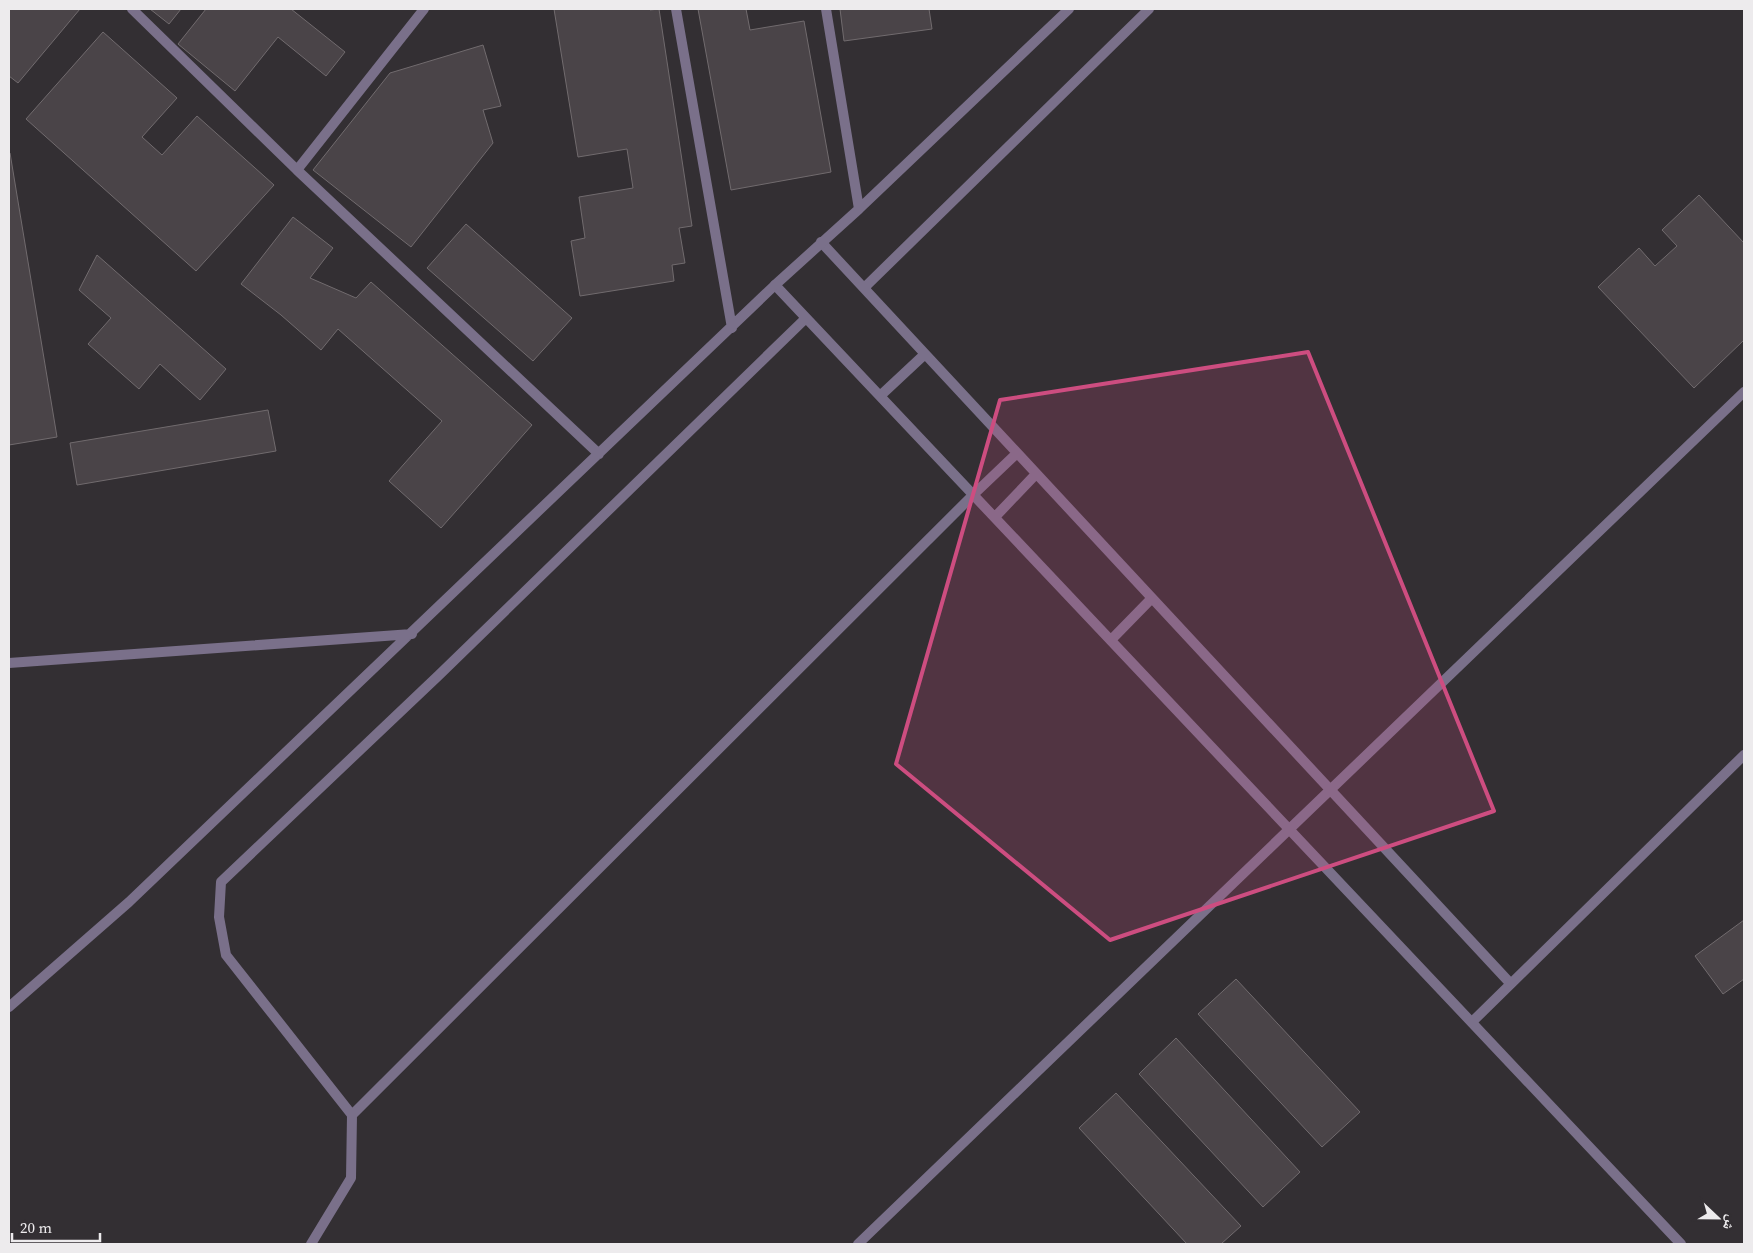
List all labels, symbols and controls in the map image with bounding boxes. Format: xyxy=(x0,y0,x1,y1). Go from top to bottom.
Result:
north arrow xyxy=(1693,1193,1743,1243)
scale bar xyxy=(12,1210,100,1242)
text: ش xyxy=(1718,1212,1742,1234)
text: 20 m xyxy=(20,1217,52,1238)

